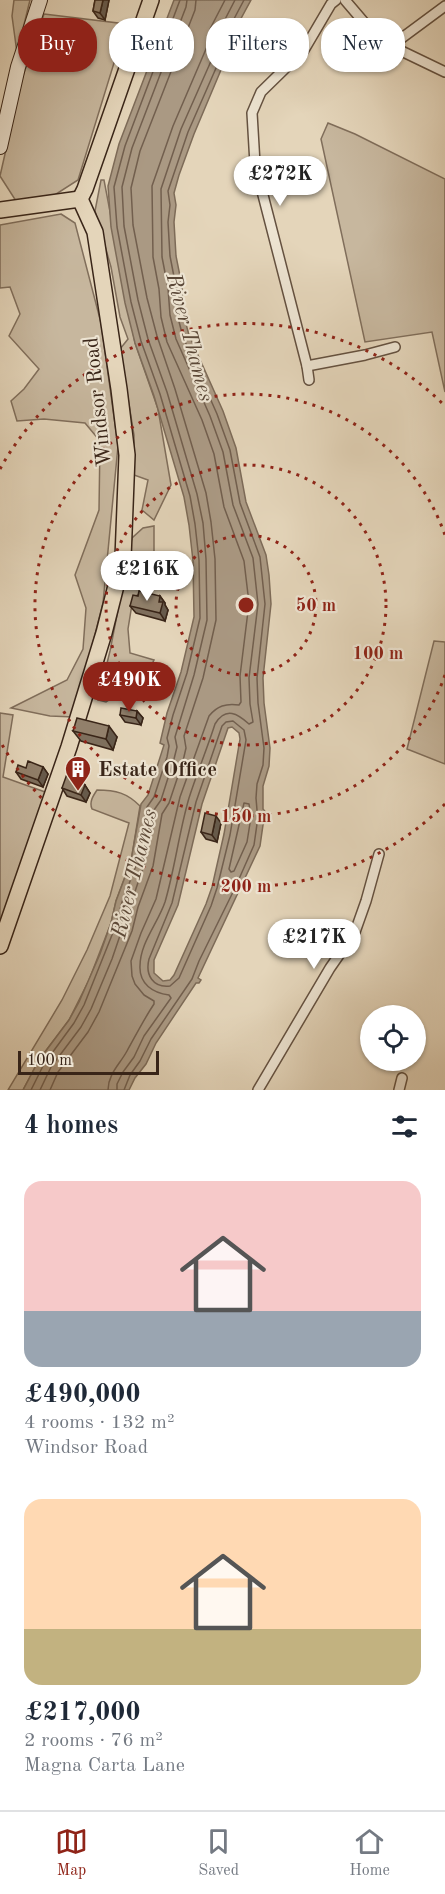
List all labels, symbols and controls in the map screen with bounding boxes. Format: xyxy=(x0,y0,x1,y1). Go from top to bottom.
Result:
chip: Buy xyxy=(18,18,97,72)
chip: Rent xyxy=(109,18,194,72)
chip: Filters xyxy=(206,18,309,72)
chip: New xyxy=(321,18,405,72)
pin: £272K xyxy=(238,156,322,207)
text: £272K xyxy=(248,165,312,185)
water label: River Thames xyxy=(161,270,217,404)
street label: Windsor Road xyxy=(81,336,116,468)
pin: £216K xyxy=(105,551,189,602)
text: £216K xyxy=(115,560,179,580)
centre of rings xyxy=(236,595,256,615)
text: 50 m xyxy=(296,597,336,615)
text: 100 m xyxy=(353,645,403,663)
pin: £490K xyxy=(87,662,171,713)
text: £490K xyxy=(97,671,161,691)
building icon: Estate Office xyxy=(63,754,93,792)
place label: Estate Office xyxy=(98,760,217,781)
water label: River Thames xyxy=(108,807,162,941)
text: 150 m xyxy=(221,808,271,826)
text: 200 m xyxy=(221,878,271,896)
pin: £217K xyxy=(272,919,356,970)
text: £217K xyxy=(282,928,346,948)
map controls xyxy=(360,1005,426,1071)
button: locate xyxy=(360,1005,426,1071)
scale bar xyxy=(18,1048,159,1076)
text: 100 m xyxy=(27,1053,72,1069)
icon: filters xyxy=(388,1110,421,1143)
text: 4 homes xyxy=(24,1113,118,1139)
icon: home xyxy=(169,1220,277,1328)
text: £490,000 xyxy=(24,1382,140,1408)
text: 4 rooms · 132 m² xyxy=(24,1413,174,1433)
text: Windsor Road xyxy=(24,1438,148,1458)
icon: home xyxy=(169,1538,277,1646)
text: £217,000 xyxy=(24,1700,140,1726)
text: 2 rooms · 76 m² xyxy=(24,1731,163,1751)
text: Magna Carta Lane xyxy=(24,1756,185,1776)
tab: Map xyxy=(55,1825,88,1881)
tab: Saved xyxy=(198,1825,239,1881)
tab: Home xyxy=(349,1825,390,1881)

